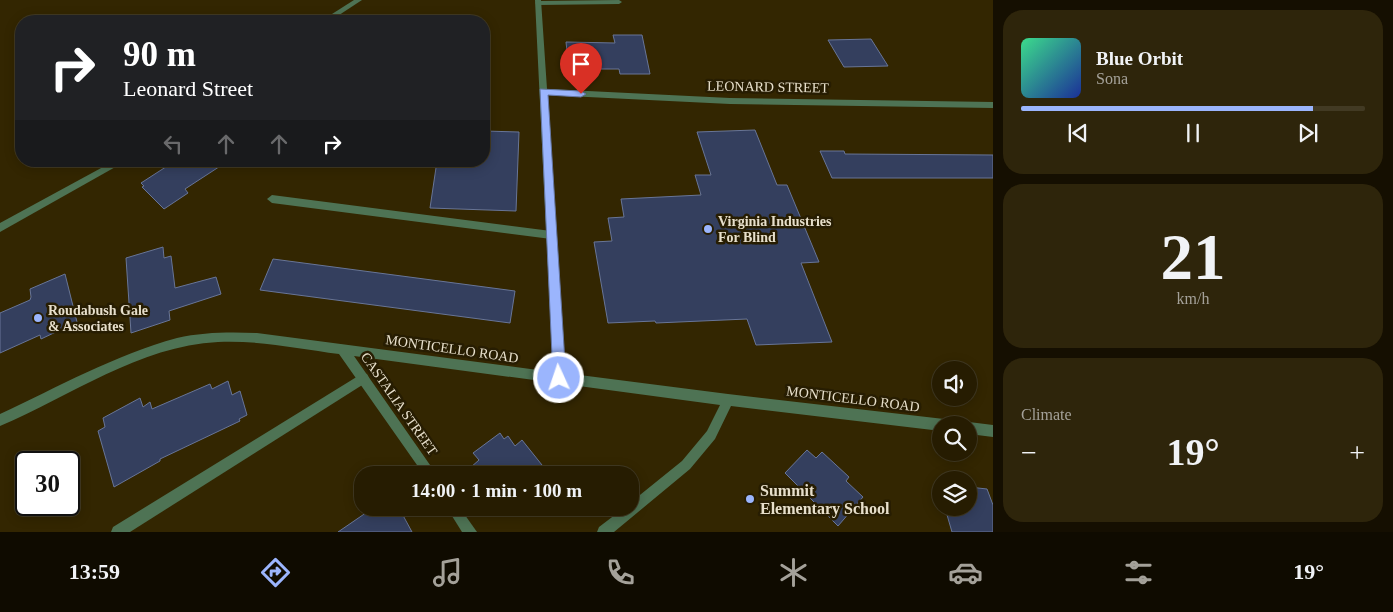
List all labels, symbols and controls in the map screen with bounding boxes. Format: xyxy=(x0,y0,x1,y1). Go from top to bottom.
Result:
icon: right xyxy=(40,35,105,100)
text: 90 m xyxy=(123,35,196,74)
pin xyxy=(560,43,602,94)
text: Blue Orbit xyxy=(1096,48,1183,69)
icon: arrive xyxy=(567,50,595,78)
text: Sona xyxy=(1096,70,1128,87)
text: Leonard Street xyxy=(123,76,253,101)
street label: LEONARD STREET xyxy=(707,78,829,96)
icon: previous xyxy=(1064,119,1092,147)
icon: pause xyxy=(1179,119,1207,147)
icon: next xyxy=(1294,119,1322,147)
icon: left xyxy=(159,130,187,158)
icon: ahead xyxy=(212,130,240,158)
icon: ahead xyxy=(265,130,293,158)
icon: right xyxy=(318,130,346,158)
place label: Virginia Industries For Blind xyxy=(718,214,832,245)
text: 21 xyxy=(1161,221,1226,293)
marker: Virginia Industries For Blind xyxy=(702,223,714,235)
text: km/h xyxy=(1177,290,1209,307)
place label: Roudabush Gale & Associates xyxy=(48,303,148,334)
marker: Roudabush Gale & Associates xyxy=(32,312,44,324)
street label: MONTICELLO ROAD xyxy=(385,332,519,366)
street label: CASTALIA STREET xyxy=(358,350,440,459)
position arrow xyxy=(532,351,584,403)
map controls xyxy=(932,361,977,516)
button: sound xyxy=(932,361,977,406)
street label: MONTICELLO ROAD xyxy=(786,383,920,415)
text: Climate xyxy=(1021,406,1072,423)
button: search xyxy=(932,416,977,461)
text: 19° xyxy=(1166,431,1220,473)
text: − xyxy=(1021,437,1037,468)
text: + xyxy=(1349,437,1365,468)
speed limit sign: 30 xyxy=(15,451,80,516)
button: layers xyxy=(932,471,977,516)
text: 14:00 · 1 min · 100 m xyxy=(411,480,582,501)
place label: Summit Elementary School xyxy=(760,482,890,518)
marker: Summit Elementary School xyxy=(744,493,756,505)
icon: directions xyxy=(258,555,293,590)
icon: music xyxy=(430,555,465,590)
icon: phone xyxy=(603,555,638,590)
icon: climate xyxy=(776,555,811,590)
icon: car xyxy=(948,555,983,590)
icon: filters xyxy=(1121,555,1156,590)
text: 13:59 xyxy=(69,559,120,584)
text: 19° xyxy=(1293,559,1324,584)

